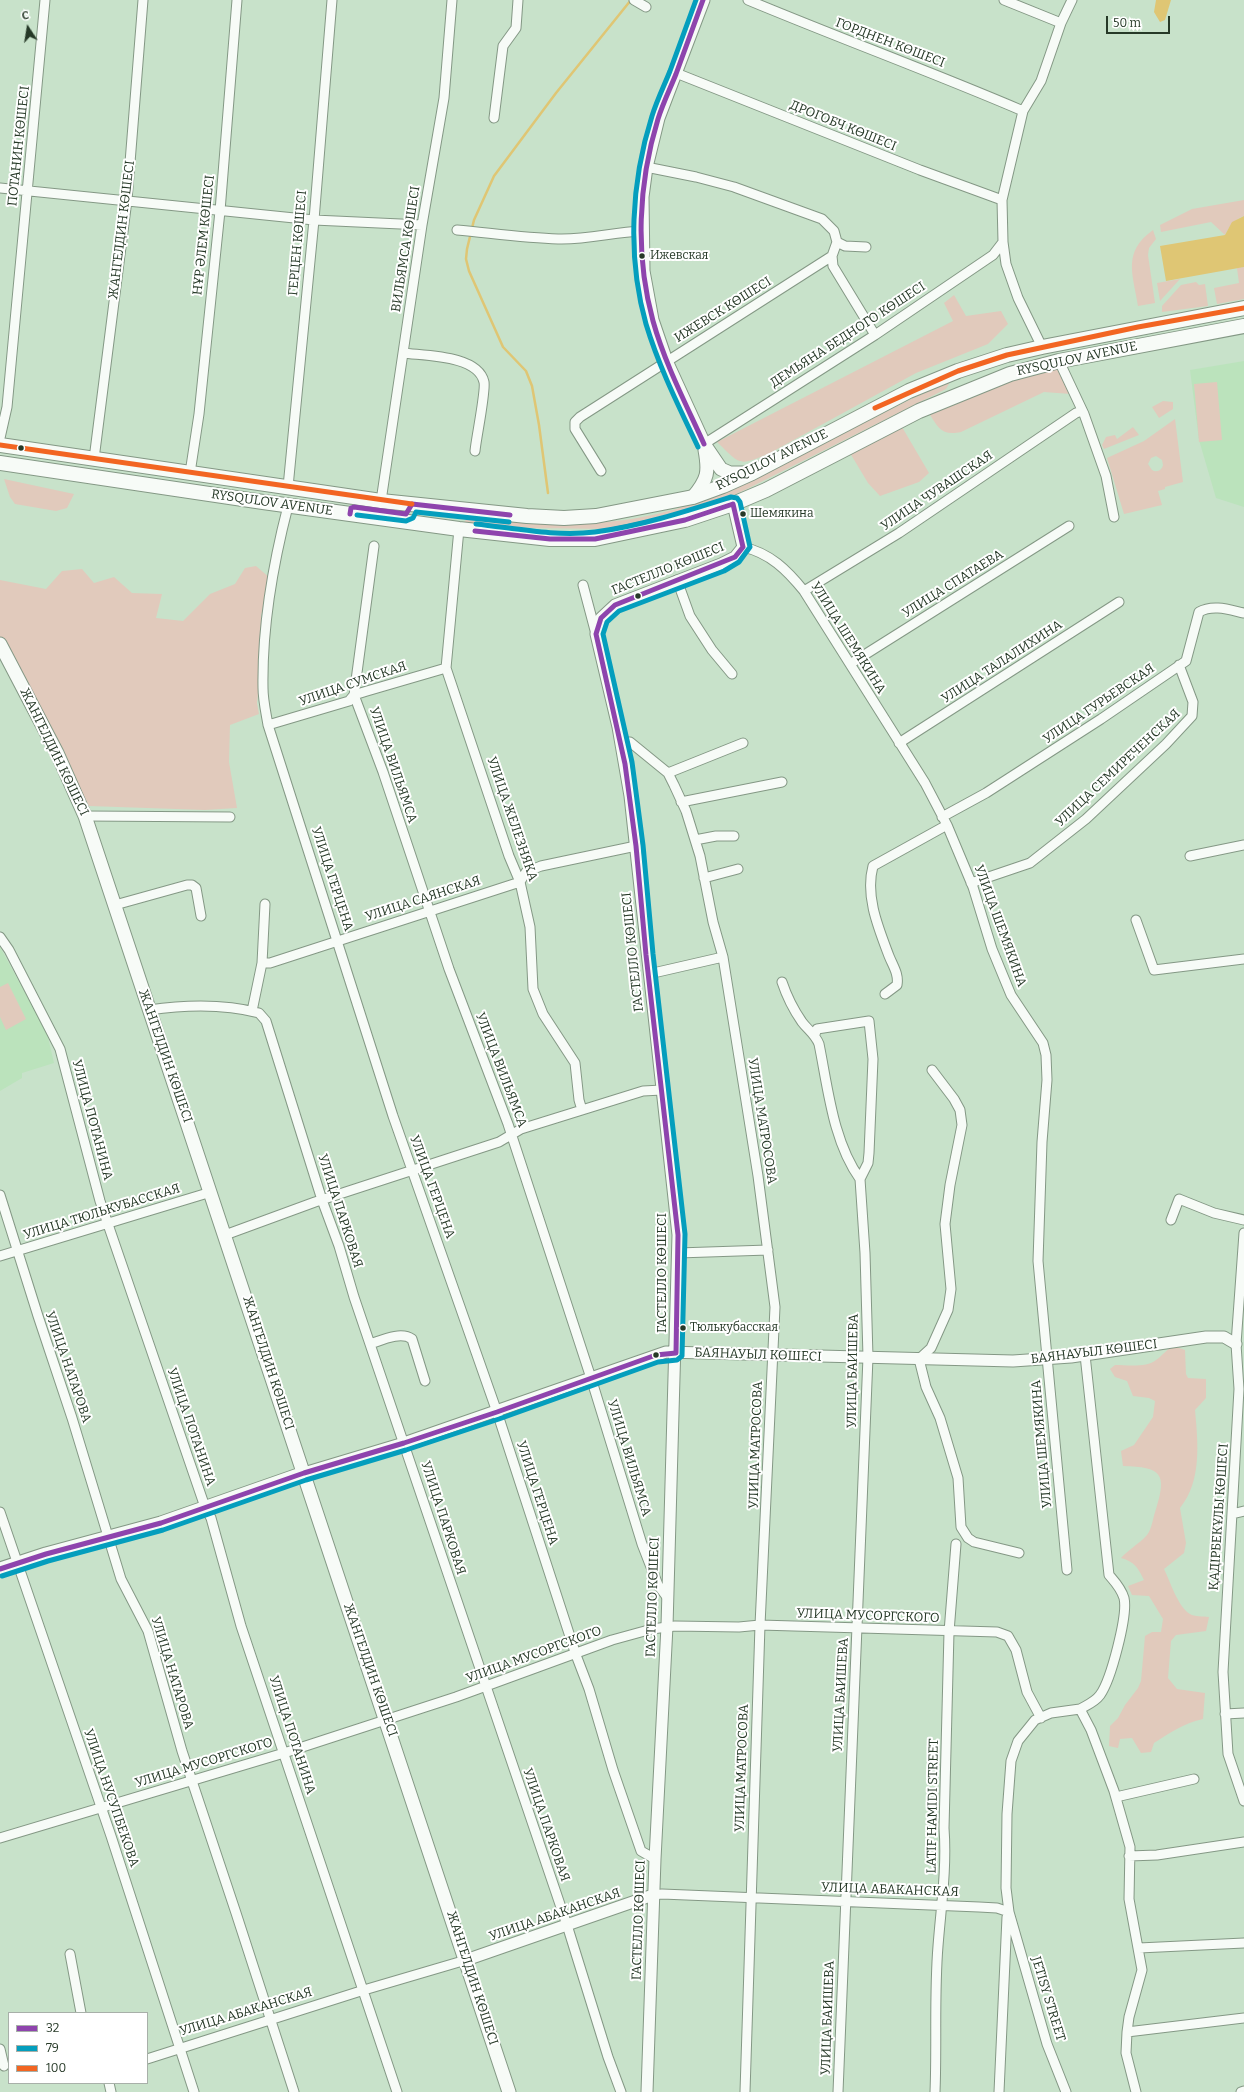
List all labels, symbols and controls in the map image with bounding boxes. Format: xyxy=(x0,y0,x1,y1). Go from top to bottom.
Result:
north arrow xyxy=(8,8,48,48)
scale bar xyxy=(1108,8,1172,34)
text: С xyxy=(21,9,30,23)
street label: ГОРДНЕН КӨШЕСІ xyxy=(833,15,947,71)
text: 50 m xyxy=(1113,16,1141,30)
street label: ПОТАНИН КӨШЕСІ xyxy=(5,85,33,207)
street label: ДРОГОБЧ КӨШЕСІ xyxy=(787,98,899,154)
street label: ЖАНГЕЛДИН КӨШЕСІ xyxy=(106,160,138,300)
street label: НҰР ӘЛЕМ КӨШЕСІ xyxy=(190,174,218,296)
street label: ВИЛЬЯМСА КӨШЕСІ xyxy=(388,185,424,313)
street label: ГЕРЦЕН КӨШЕСІ xyxy=(286,190,310,296)
place label: Ижевская xyxy=(650,249,708,263)
marker: Ижевская xyxy=(637,251,647,261)
street label: ИЖЕВСК КӨШЕСІ xyxy=(672,274,774,346)
street label: ДЕМЬЯНА БЕДНОГО КӨШЕСІ xyxy=(768,279,928,391)
street label: RYSQULOV AVENUE xyxy=(1015,339,1139,379)
street label: RYSQULOV AVENUE xyxy=(713,426,831,494)
unlabelled marker xyxy=(16,443,26,453)
street label: УЛИЦА ЧУВАШСКАЯ xyxy=(878,448,996,534)
street label: RYSQULOV AVENUE xyxy=(210,487,334,519)
place label: Шемякина xyxy=(750,507,814,521)
marker: Шемякина xyxy=(738,509,748,519)
street label: ГАСТЕЛЛО КӨШЕСІ xyxy=(609,539,727,599)
street label: УЛИЦА СПАТАЕВА xyxy=(900,547,1006,621)
street label: УЛИЦА ШЕМЯКИНА xyxy=(807,579,889,697)
unlabelled marker xyxy=(633,591,643,601)
street label: УЛИЦА ТАЛАЛИХИНА xyxy=(939,617,1065,707)
street label: УЛИЦА СУМСКАЯ xyxy=(297,658,409,710)
street label: УЛИЦА ГУРЬЕВСКАЯ xyxy=(1040,661,1158,747)
street label: ЖАНГЕЛДИН КӨШЕСІ xyxy=(16,686,92,818)
street label: УЛИЦА ВИЛЬЯМСА xyxy=(366,705,420,825)
street label: УЛИЦА СЕМИРЕЧЕНСКАЯ xyxy=(1052,706,1184,830)
street label: УЛИЦА ЖЕЛЕЗНЯКА xyxy=(483,755,541,883)
street label: УЛИЦА ГЕРЦЕНА xyxy=(308,825,356,933)
street label: УЛИЦА ШЕМЯКИНА xyxy=(971,863,1029,989)
street label: УЛИЦА САЯНСКАЯ xyxy=(363,873,483,925)
street label: ГАСТЕЛЛО КӨШЕСІ xyxy=(619,891,647,1013)
street label: ЖАНГЕЛДИН КӨШЕСІ xyxy=(135,987,195,1125)
street label: УЛИЦА ВИЛЬЯМСА xyxy=(472,1010,530,1130)
street label: УЛИЦА МАТРОСОВА xyxy=(744,1057,780,1185)
street label: УЛИЦА ПОТАНИНА xyxy=(68,1058,116,1182)
street label: УЛИЦА ГЕРЦЕНА xyxy=(406,1133,458,1241)
street label: УЛИЦА ПАРКОВАЯ xyxy=(314,1152,366,1270)
street label: УЛИЦА ТЮЛЬКУБАССКАЯ xyxy=(22,1181,182,1243)
street label: ГАСТЕЛЛО КӨШЕСІ xyxy=(654,1213,670,1333)
street label: ЖАНГЕЛДИН КӨШЕСІ xyxy=(239,1294,297,1432)
street label: УЛИЦА НАТАРОВА xyxy=(42,1309,94,1425)
street label: УЛИЦА БАИШЕВА xyxy=(844,1314,862,1428)
place label: Тюлькубасская xyxy=(690,1321,778,1335)
marker: Тюлькубасская xyxy=(678,1323,688,1333)
street label: БАЯНАУЫЛ КӨШЕСІ xyxy=(1030,1336,1158,1368)
street label: БАЯНАУЫЛ КӨШЕСІ xyxy=(694,1345,822,1365)
unlabelled marker xyxy=(651,1350,661,1360)
street label: УЛИЦА ПОТАНИНА xyxy=(163,1366,219,1488)
street label: УЛИЦА ШЕМЯКИНА xyxy=(1029,1379,1055,1509)
street label: УЛИЦА МАТРОСОВА xyxy=(746,1381,766,1509)
street label: УЛИЦА ВИЛЬЯМСА xyxy=(604,1398,654,1518)
street label: УЛИЦА ГЕРЦЕНА xyxy=(513,1439,561,1547)
street label: ҚАДІРБЕКҰЛЫ КӨШЕСІ xyxy=(1206,1443,1232,1591)
street label: УЛИЦА ПАРКОВАЯ xyxy=(417,1459,469,1577)
street label: ГАСТЕЛЛО КӨШЕСІ xyxy=(643,1537,663,1657)
street label: ЖАНГЕЛДИН КӨШЕСІ xyxy=(340,1601,400,1739)
street label: УЛИЦА МУСОРГСКОГО xyxy=(796,1606,940,1626)
street label: УЛИЦА НАТАРОВА xyxy=(147,1615,197,1731)
street label: УЛИЦА МУСОРГСКОГО xyxy=(464,1623,604,1687)
street label: УЛИЦА БАИШЕВА xyxy=(830,1637,852,1753)
street label: УЛИЦА ПОТАНИНА xyxy=(265,1674,319,1796)
street label: УЛИЦА МАТРОСОВА xyxy=(732,1704,752,1832)
street label: УЛИЦА НУСУПБЕКОВА xyxy=(80,1727,142,1869)
street label: УЛИЦА МУСОРГСКОГО xyxy=(133,1735,275,1791)
street label: LATIF HAMIDI STREET xyxy=(924,1738,942,1874)
street label: УЛИЦА ПАРКОВАЯ xyxy=(519,1766,573,1884)
street label: ГАСТЕЛЛО КӨШЕСІ xyxy=(629,1860,649,1980)
street label: УЛИЦА АБАКАНСКАЯ xyxy=(821,1880,959,1900)
street label: УЛИЦА АБАКАНСКАЯ xyxy=(487,1885,623,1945)
street label: ЖАНГЕЛДИН КӨШЕСІ xyxy=(443,1909,501,2047)
street label: JETISY STREET xyxy=(1028,1955,1068,2043)
street label: УЛИЦА БАИШЕВА xyxy=(818,1960,838,2076)
street label: УЛИЦА АБАКАНСКАЯ xyxy=(178,1984,314,2040)
legend xyxy=(8,2012,148,2084)
text: 32 xyxy=(46,2021,59,2035)
text: 79 xyxy=(46,2041,59,2055)
text: 100 xyxy=(46,2061,66,2075)

